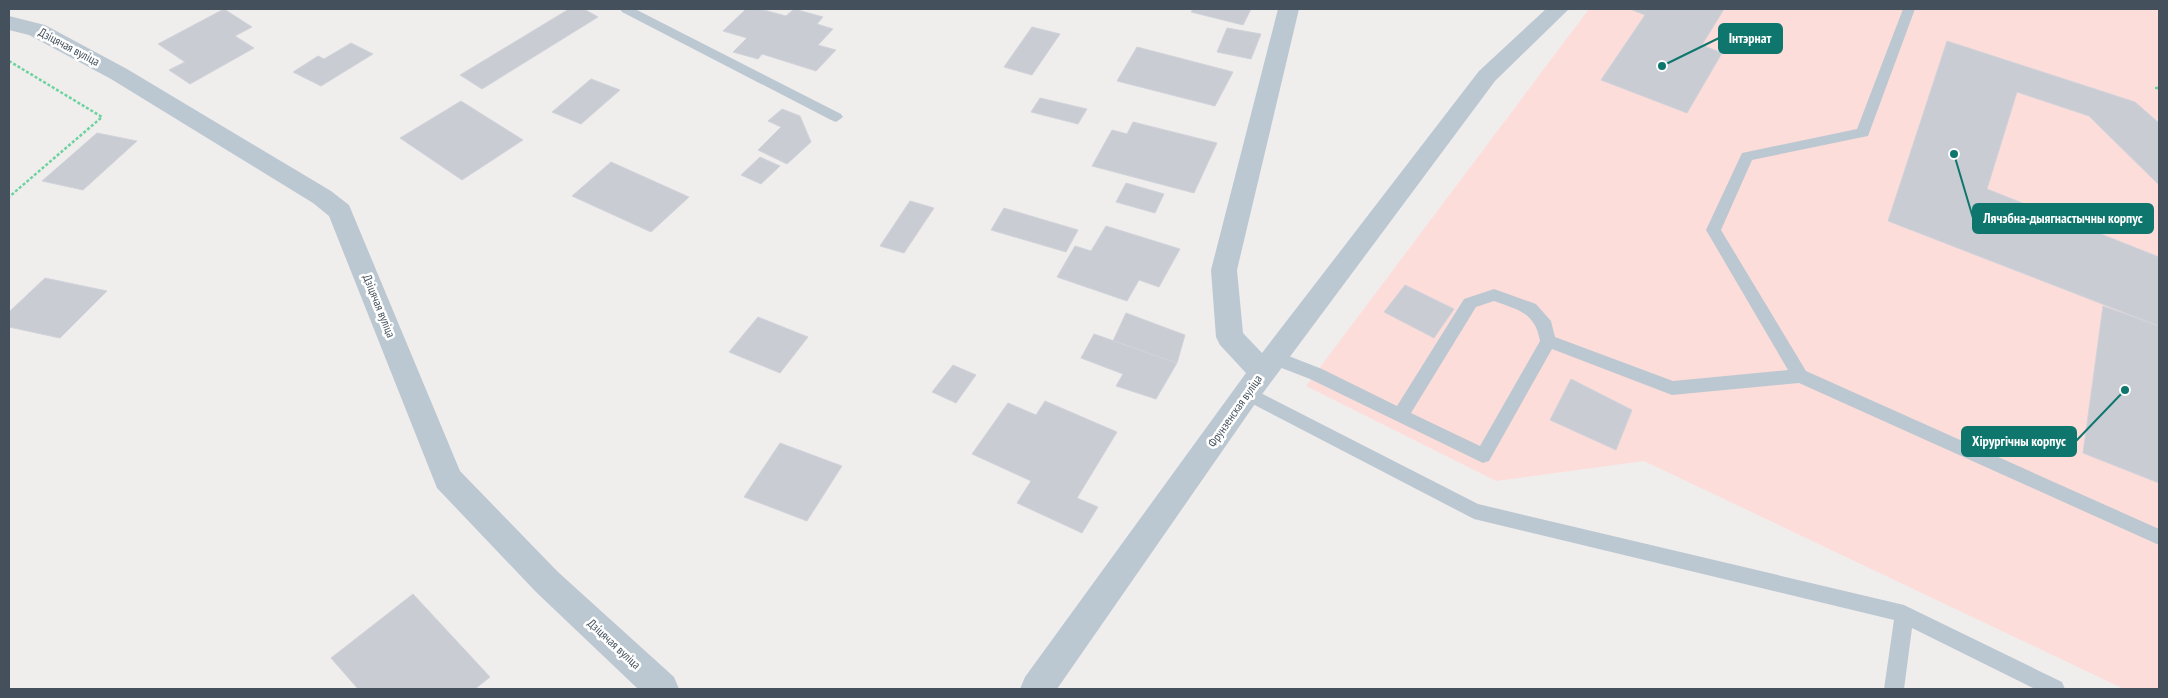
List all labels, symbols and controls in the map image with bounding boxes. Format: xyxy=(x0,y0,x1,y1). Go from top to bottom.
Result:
street label: Дзіцячая вуліца xyxy=(36,24,102,69)
callout: Інтэрнат xyxy=(1719,24,1782,53)
text: Інтэрнат xyxy=(1729,29,1772,47)
callout: Лячэбна-дыягнастычны корпус xyxy=(1973,204,2153,233)
text: Лячэбна-дыягнастычны корпус xyxy=(1982,209,2143,227)
street label: Дзіцячая вуліца xyxy=(360,272,399,340)
street label: Фрунзенская вуліца xyxy=(1204,372,1265,450)
callout: Хірургічны корпус xyxy=(1962,427,2076,456)
text: Хірургічны корпус xyxy=(1972,432,2066,450)
street label: Дзіцячая вуліца xyxy=(585,615,644,672)

